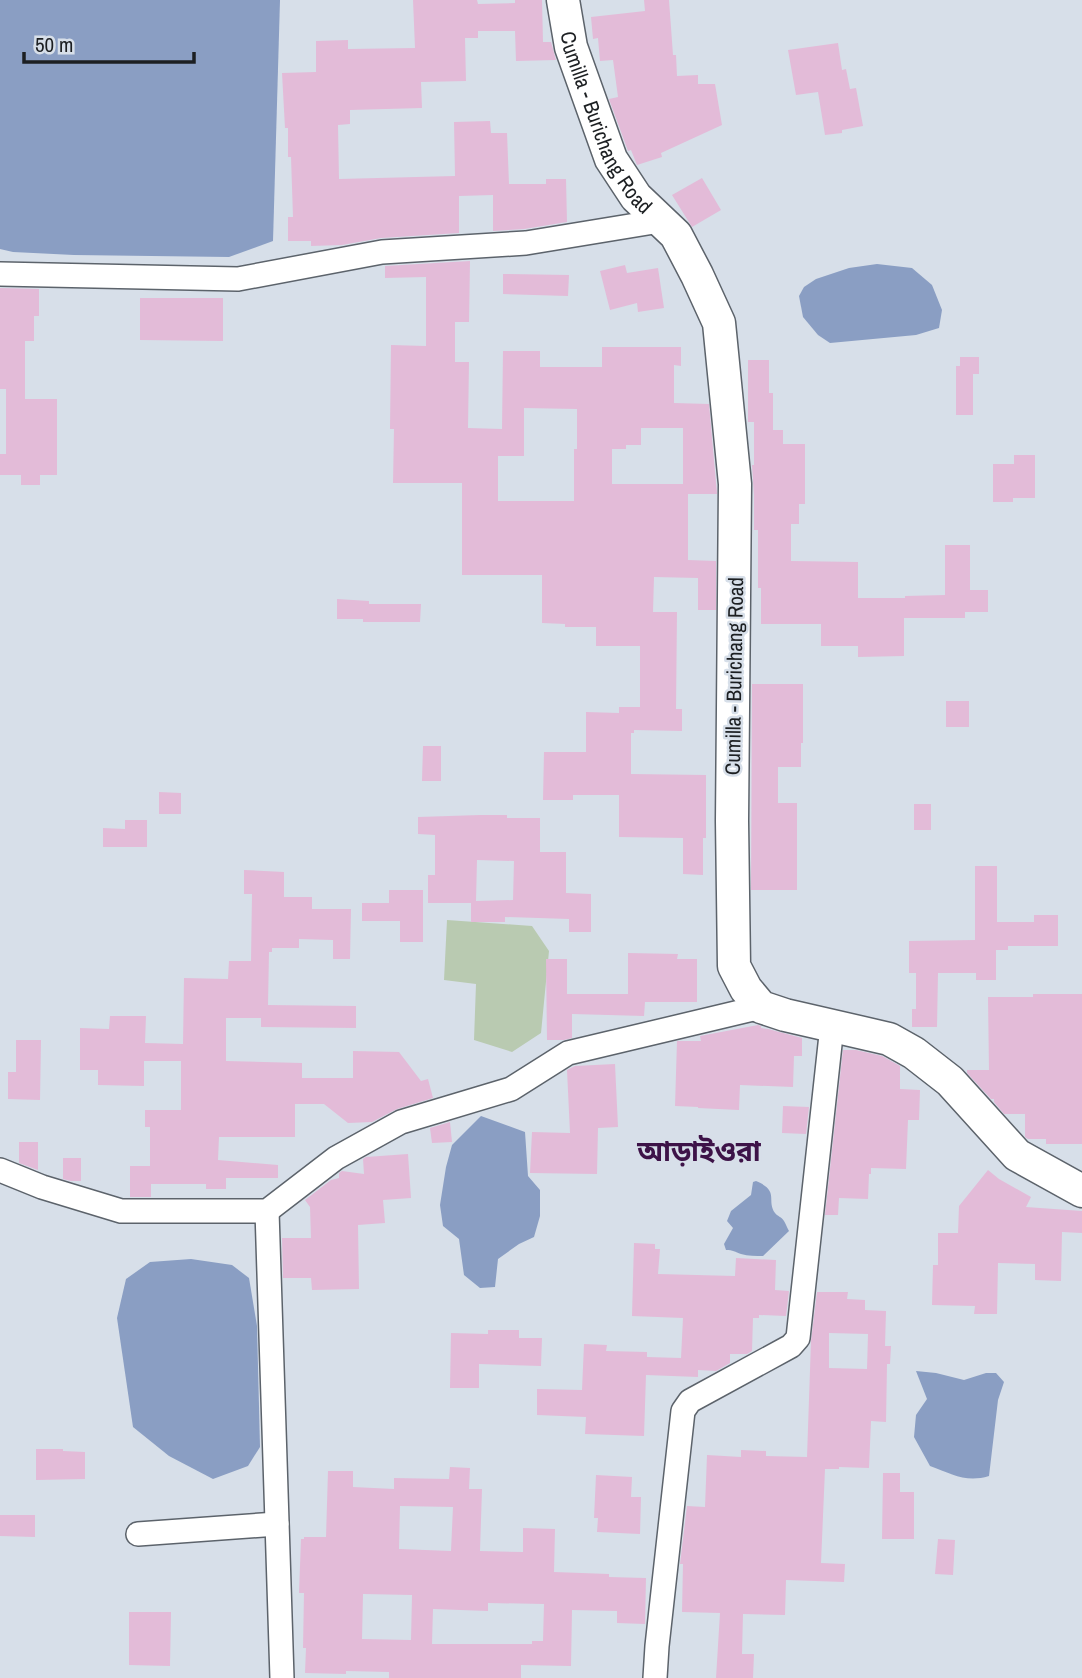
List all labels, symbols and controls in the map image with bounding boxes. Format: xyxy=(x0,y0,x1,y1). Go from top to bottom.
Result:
scale bar xyxy=(24,21,194,65)
street label: Cumilla - Burichang Road xyxy=(554,29,659,220)
text: 50 m xyxy=(35,30,73,59)
street label: Cumilla - Burichang Road xyxy=(718,577,750,775)
district label: আড়াইওরা xyxy=(636,1132,762,1170)

